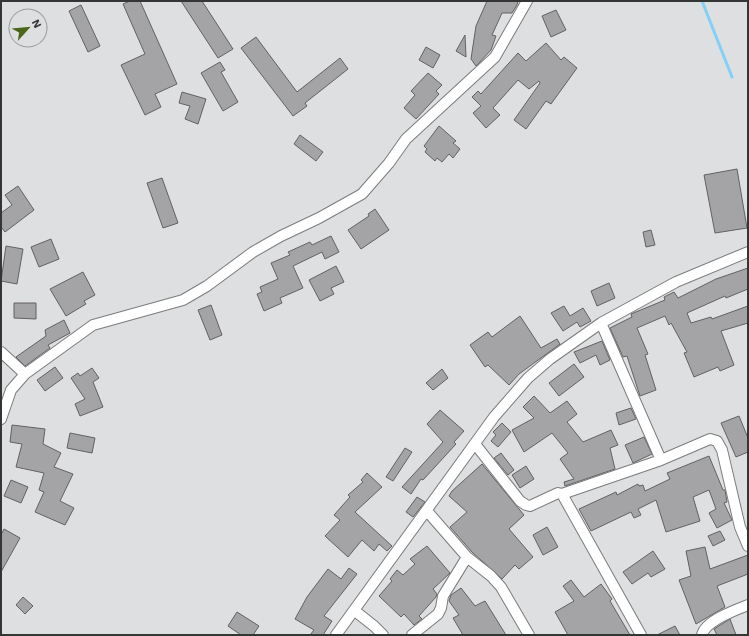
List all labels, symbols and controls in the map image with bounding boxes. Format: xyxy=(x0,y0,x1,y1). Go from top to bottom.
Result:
north arrow xyxy=(8,8,48,48)
text: N xyxy=(29,17,44,30)

